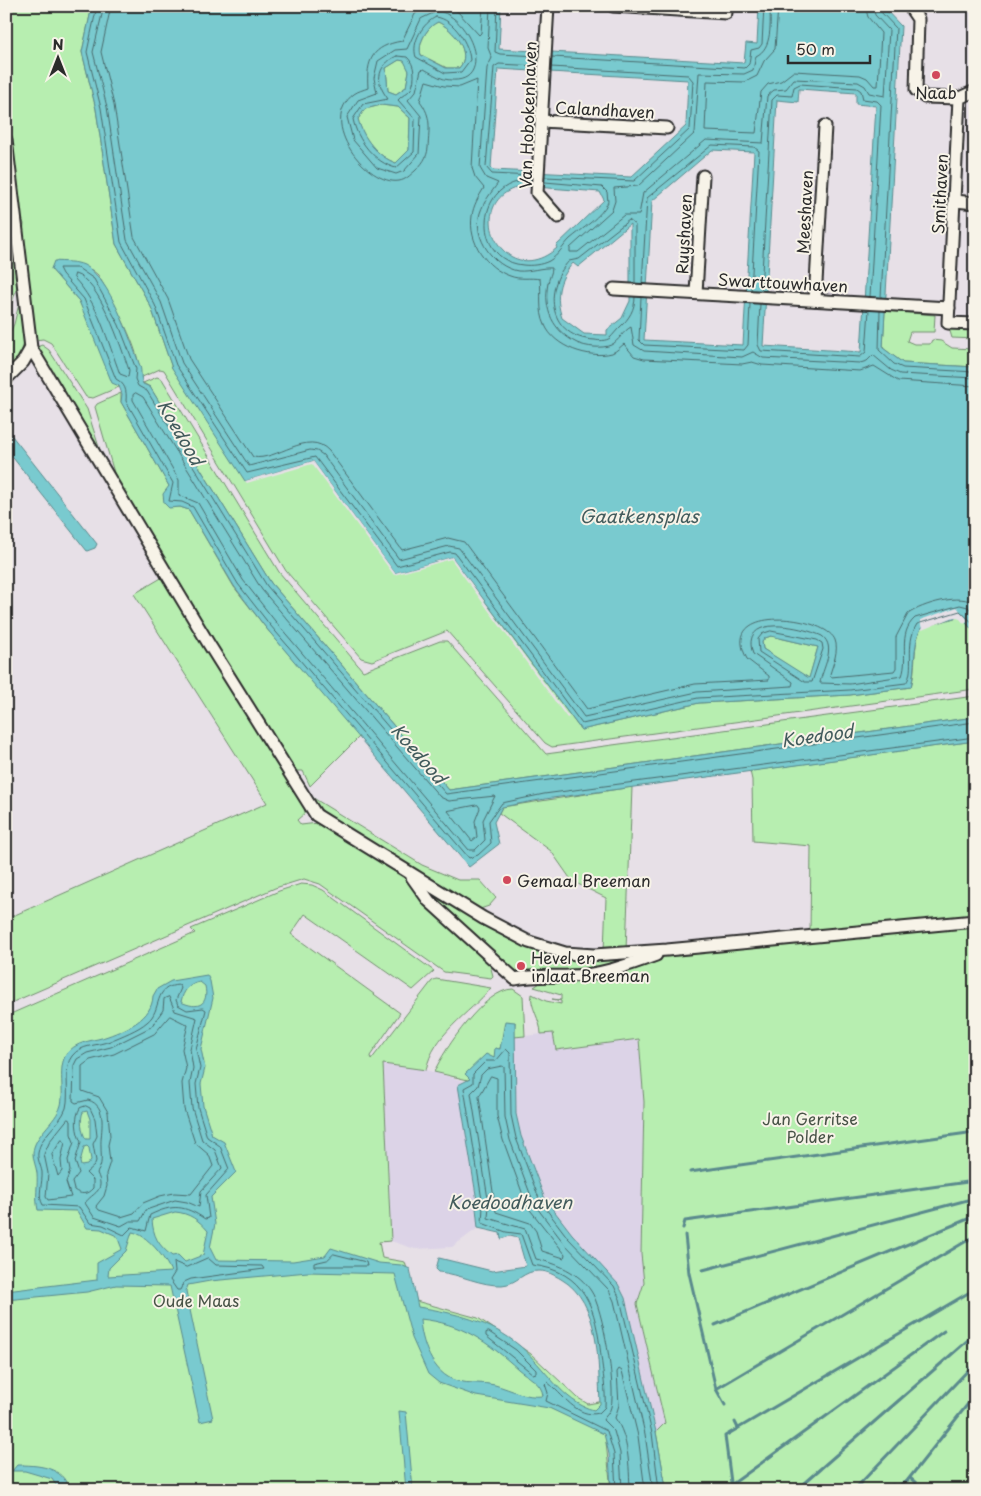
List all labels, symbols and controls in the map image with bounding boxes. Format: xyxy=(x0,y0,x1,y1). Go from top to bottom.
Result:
north arrow xyxy=(32,32,82,82)
scale bar xyxy=(788,32,871,64)
text: N xyxy=(52,34,64,55)
text: 50 m xyxy=(796,37,835,60)
street label: Van Hobokenhaven xyxy=(512,41,542,189)
marker: Naab xyxy=(930,69,942,81)
place label: Naab xyxy=(915,80,957,104)
street label: Calandhaven xyxy=(555,94,655,124)
street label: Smithaven xyxy=(925,153,953,235)
street label: Meeshaven xyxy=(790,169,818,255)
street label: Ruyshaven xyxy=(669,193,697,275)
street label: Swarttouwhaven xyxy=(717,267,849,297)
water label: Koedood xyxy=(151,394,212,473)
water label: Gaatkensplas xyxy=(580,502,700,529)
water label: Koedood xyxy=(779,716,858,753)
water label: Koedood xyxy=(385,717,455,792)
place label: Gemaal Breeman xyxy=(517,868,651,892)
marker: Gemaal Breeman xyxy=(501,874,513,886)
place label: Hevel en inlaat Breeman xyxy=(531,945,650,987)
marker: Hevel en inlaat Breeman xyxy=(515,960,527,972)
park label: Jan Gerritse Polder xyxy=(762,1106,858,1148)
water label: Koedoodhaven xyxy=(448,1188,573,1215)
park label: Oude Maas xyxy=(153,1288,239,1312)

